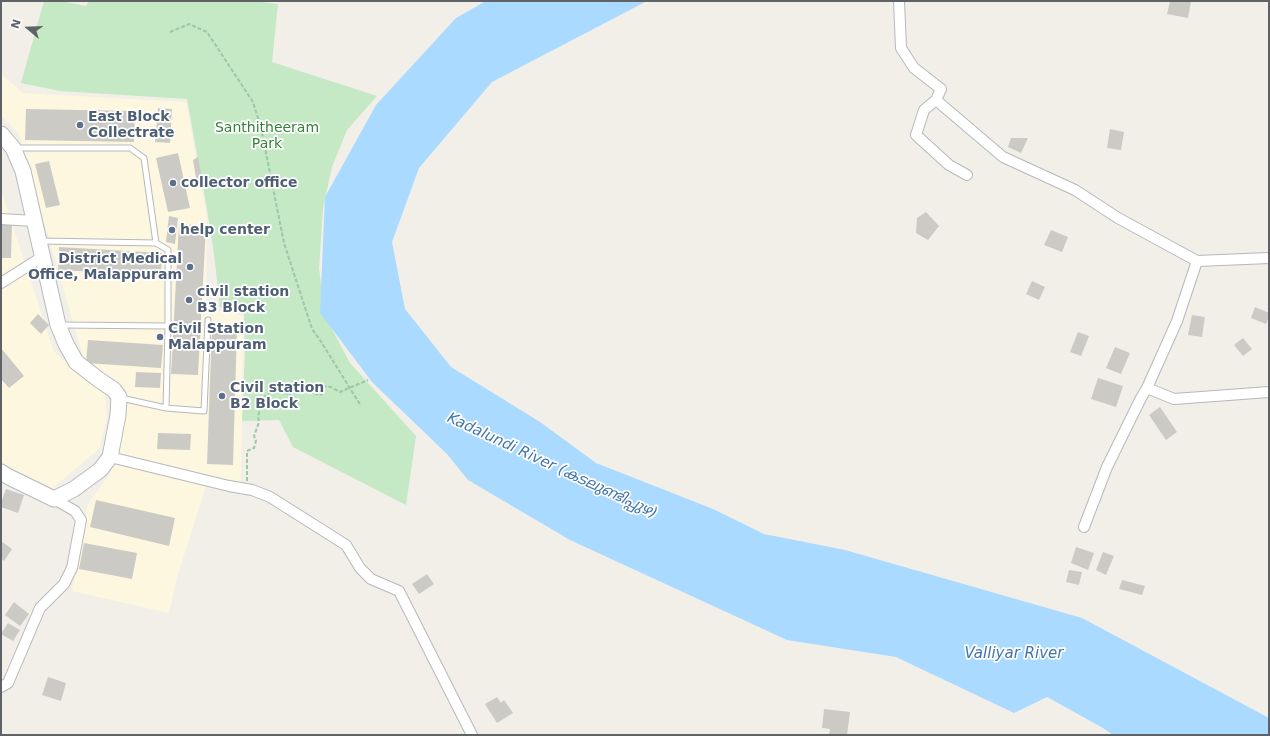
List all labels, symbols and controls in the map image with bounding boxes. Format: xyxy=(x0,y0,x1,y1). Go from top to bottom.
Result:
north arrow xyxy=(8,8,48,48)
text: N xyxy=(9,17,24,30)
place label: East Block Collectrate xyxy=(88,109,175,142)
marker: East Block Collectrate xyxy=(75,120,85,130)
park label: Santhitheeram Park xyxy=(215,120,319,152)
place label: collector office xyxy=(181,175,297,191)
marker: collector office xyxy=(168,178,178,188)
place label: help center xyxy=(180,222,270,238)
marker: help center xyxy=(167,225,177,235)
place label: District Medical Office, Malappuram xyxy=(28,251,182,284)
marker: District Medical Office, Malappuram xyxy=(185,262,195,272)
place label: civil station B3 Block xyxy=(197,284,289,316)
marker: civil station B3 Block xyxy=(184,295,194,305)
place label: Civil Station Malappuram xyxy=(168,321,267,354)
marker: Civil Station Malappuram xyxy=(155,332,165,342)
place label: Civil station B2 Block xyxy=(230,380,324,412)
marker: Civil station B2 Block xyxy=(217,391,227,401)
water label: Kadalundi River (കടലുണ്ടിപ്പുഴ) xyxy=(444,409,660,523)
water label: Valliyar River xyxy=(965,645,1063,663)

